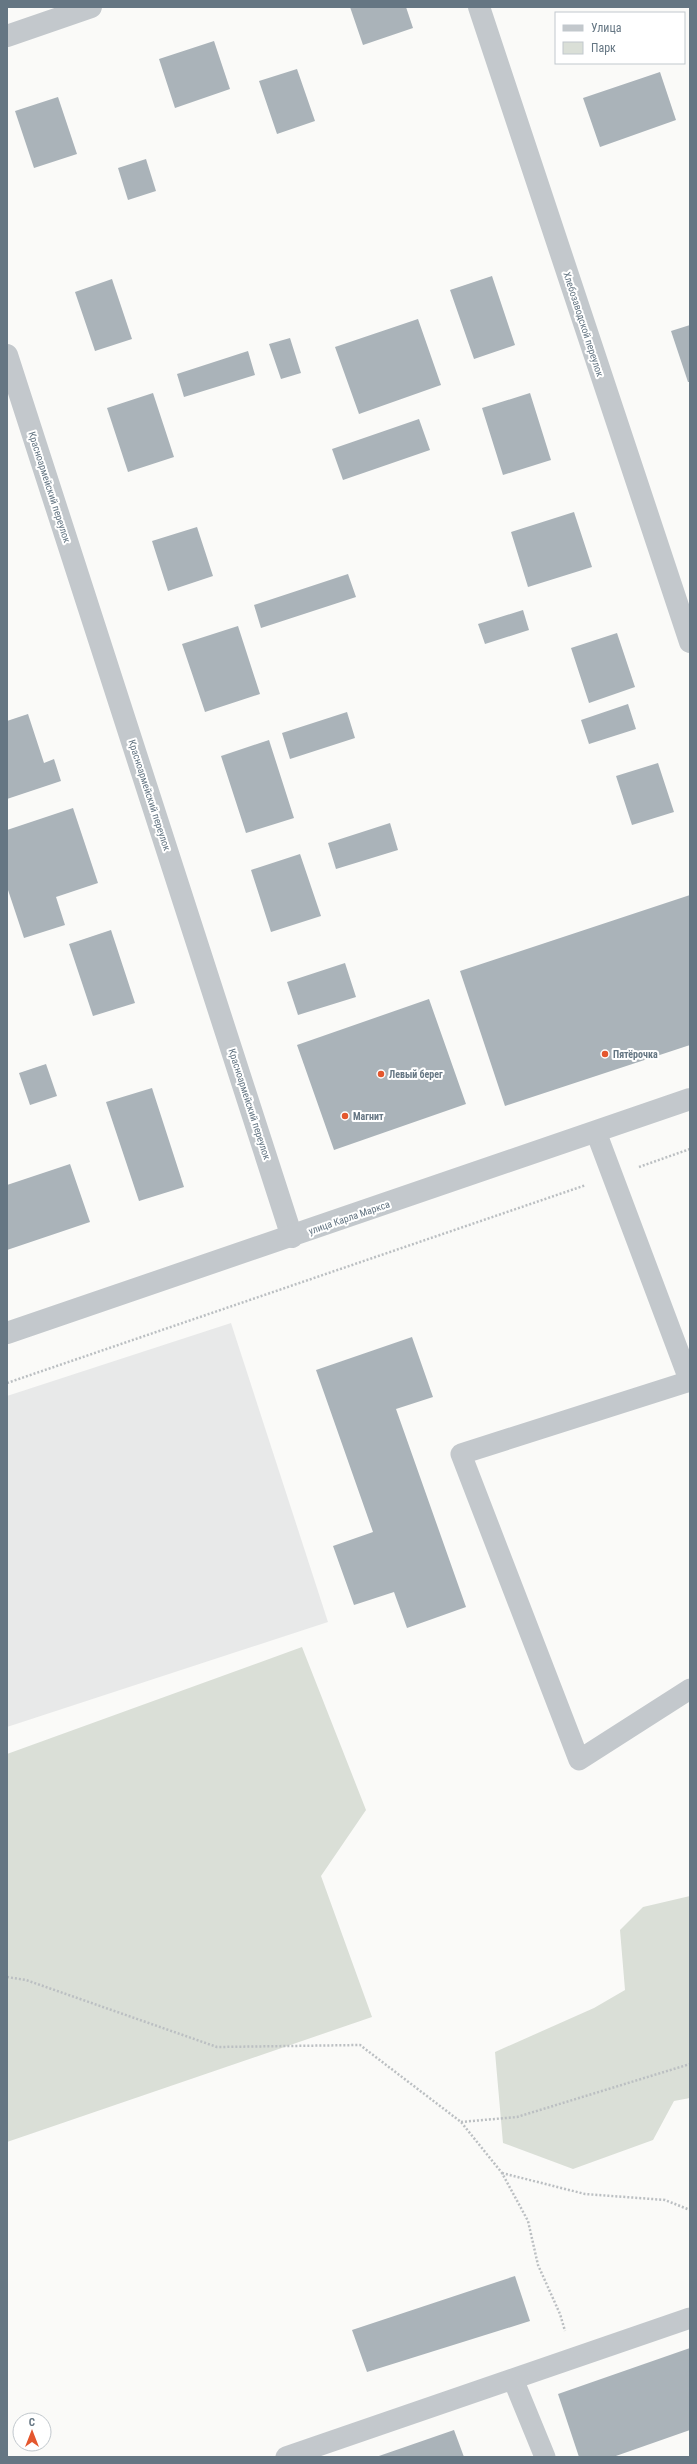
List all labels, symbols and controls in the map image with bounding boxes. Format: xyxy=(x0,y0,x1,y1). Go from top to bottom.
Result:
legend xyxy=(555,12,685,64)
text: Улица xyxy=(591,21,622,35)
text: Парк xyxy=(591,41,616,55)
street label: Хлебозаводской переулок xyxy=(561,270,606,378)
street label: Красноармейский переулок xyxy=(26,430,73,544)
street label: Красноармейский переулок xyxy=(126,738,173,852)
street label: Красноармейский переулок xyxy=(226,1047,273,1161)
marker: Пятёрочка xyxy=(600,1049,610,1059)
place label: Пятёрочка xyxy=(613,1049,658,1060)
marker: Левый берег xyxy=(376,1069,386,1079)
place label: Левый берег xyxy=(389,1069,443,1080)
marker: Магнит xyxy=(340,1111,350,1121)
place label: Магнит xyxy=(353,1111,384,1122)
street label: улица Карла Маркса xyxy=(307,1198,391,1237)
north arrow xyxy=(12,2412,52,2452)
text: С xyxy=(29,2416,35,2429)

